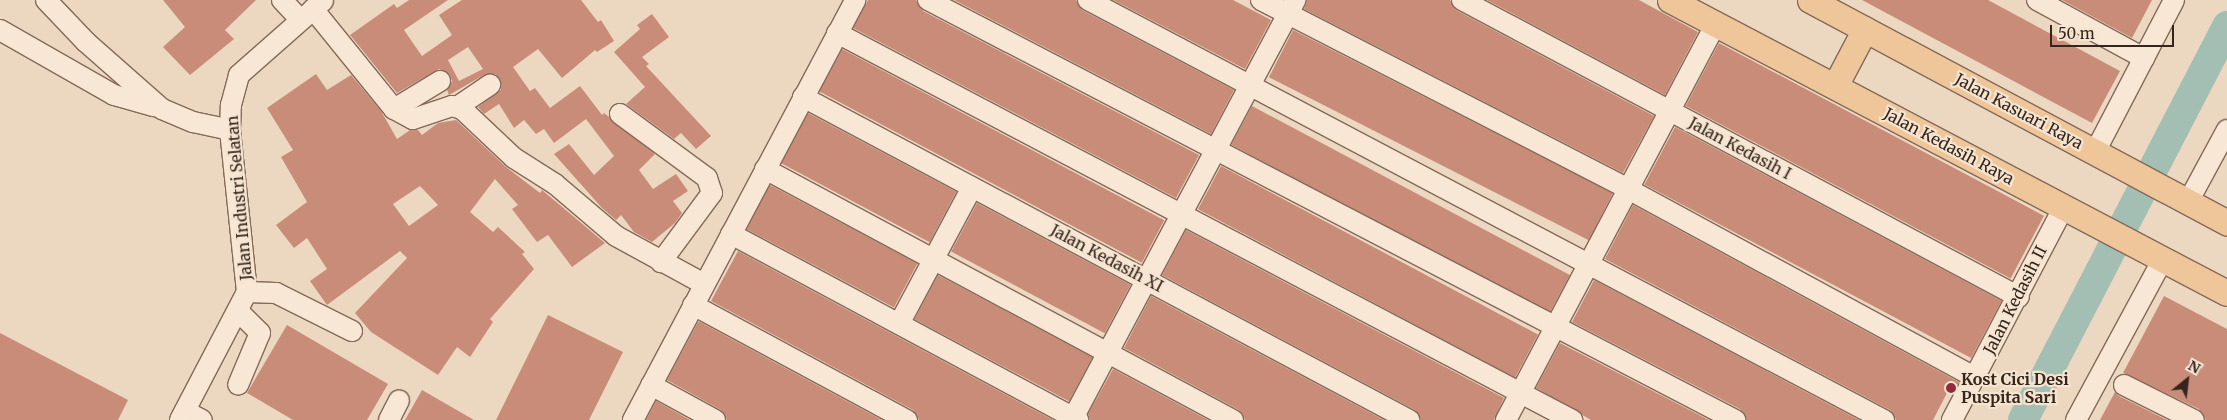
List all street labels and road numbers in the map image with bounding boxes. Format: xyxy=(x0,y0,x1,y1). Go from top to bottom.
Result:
street label: Jalan Kasuari Raya xyxy=(1952,69,2086,153)
street label: Jalan Kedasih Raya xyxy=(1881,104,2017,188)
street label: Jalan Kedasih I xyxy=(1685,113,1795,183)
street label: Jalan Industri Selatan xyxy=(222,115,256,281)
street label: Jalan Kedasih XI xyxy=(1047,220,1167,296)
street label: Jalan Kedasih II xyxy=(1979,242,2051,358)

